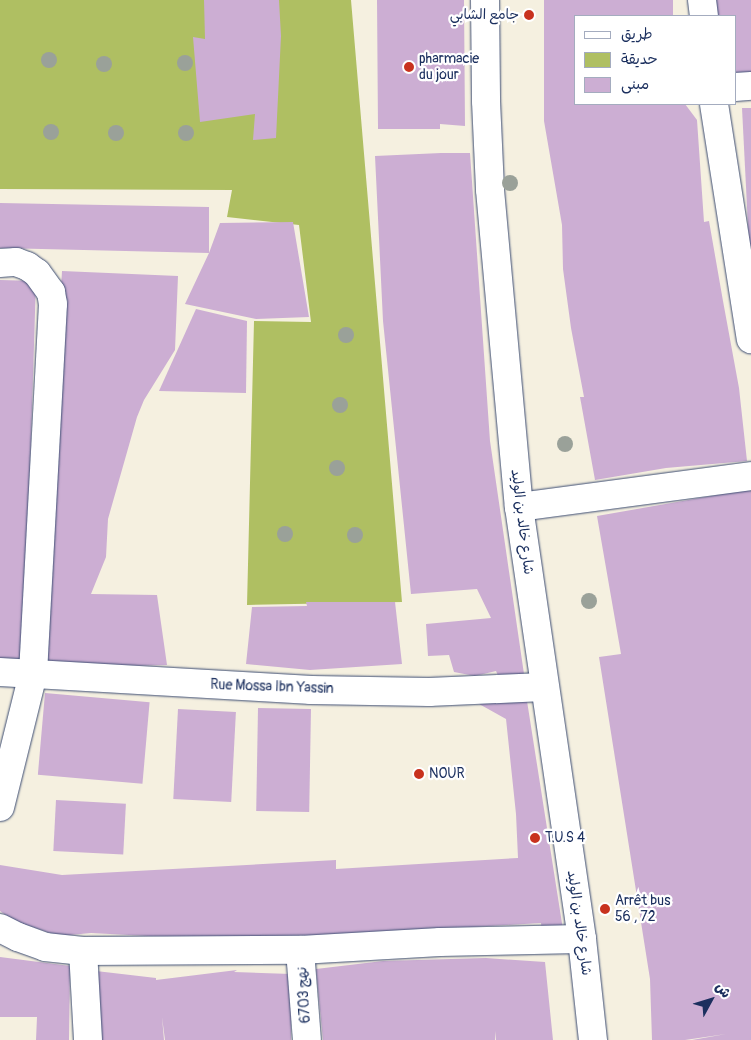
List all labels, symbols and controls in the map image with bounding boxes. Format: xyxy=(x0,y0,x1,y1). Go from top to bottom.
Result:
place label: جامع الشابي xyxy=(450,7,519,23)
marker: جامع الشابي xyxy=(523,9,535,21)
legend xyxy=(574,15,736,105)
text: طريق xyxy=(621,25,653,44)
text: حديقة xyxy=(621,50,658,69)
place label: pharmacie du jour xyxy=(419,51,479,84)
marker: pharmacie du jour xyxy=(403,61,415,73)
text: مبنى xyxy=(621,75,649,94)
street label: شارع خالد بن الوليد xyxy=(507,468,537,576)
street label: Rue Mossa Ibn Yassin xyxy=(210,676,334,698)
place label: NOUR xyxy=(429,766,465,782)
marker: NOUR xyxy=(413,768,425,780)
place label: T.U.S 4 xyxy=(545,830,585,846)
marker: T.U.S 4 xyxy=(529,832,541,844)
street label: شارع خالد بن الوليد xyxy=(563,869,595,977)
place label: Arrêt bus 56 , 72 xyxy=(615,893,670,926)
marker: Arrêt bus 56 , 72 xyxy=(599,903,611,915)
street label: نهج 6703 xyxy=(294,966,314,1024)
north arrow xyxy=(686,975,736,1025)
text: ش xyxy=(712,979,734,1002)

